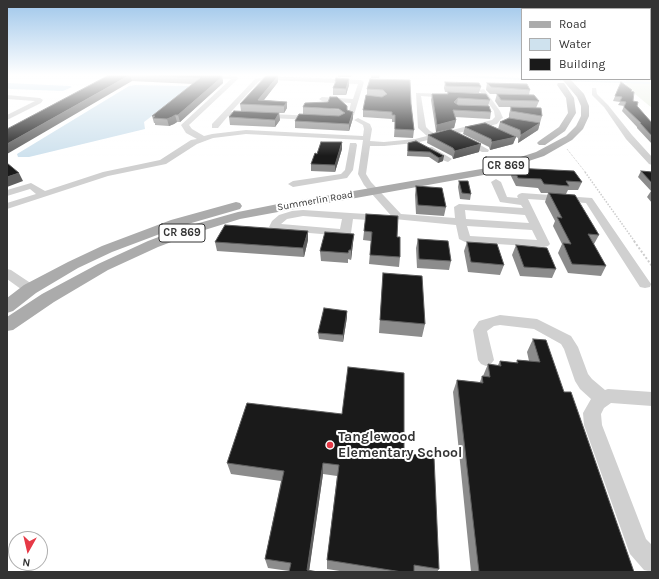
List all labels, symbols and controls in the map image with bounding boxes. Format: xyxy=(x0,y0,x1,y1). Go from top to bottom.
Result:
legend xyxy=(521,8,651,80)
text: Road xyxy=(559,17,587,31)
text: Water xyxy=(559,37,591,51)
text: Building xyxy=(559,57,605,71)
road number: CR 869 xyxy=(483,157,529,175)
street label: Summerlin Road xyxy=(276,188,354,214)
road number: CR 869 xyxy=(159,224,205,242)
place label: Tanglewood Elementary School xyxy=(338,429,462,462)
marker: Tanglewood Elementary School xyxy=(325,440,335,450)
north arrow xyxy=(8,531,48,571)
text: N xyxy=(22,555,31,569)

